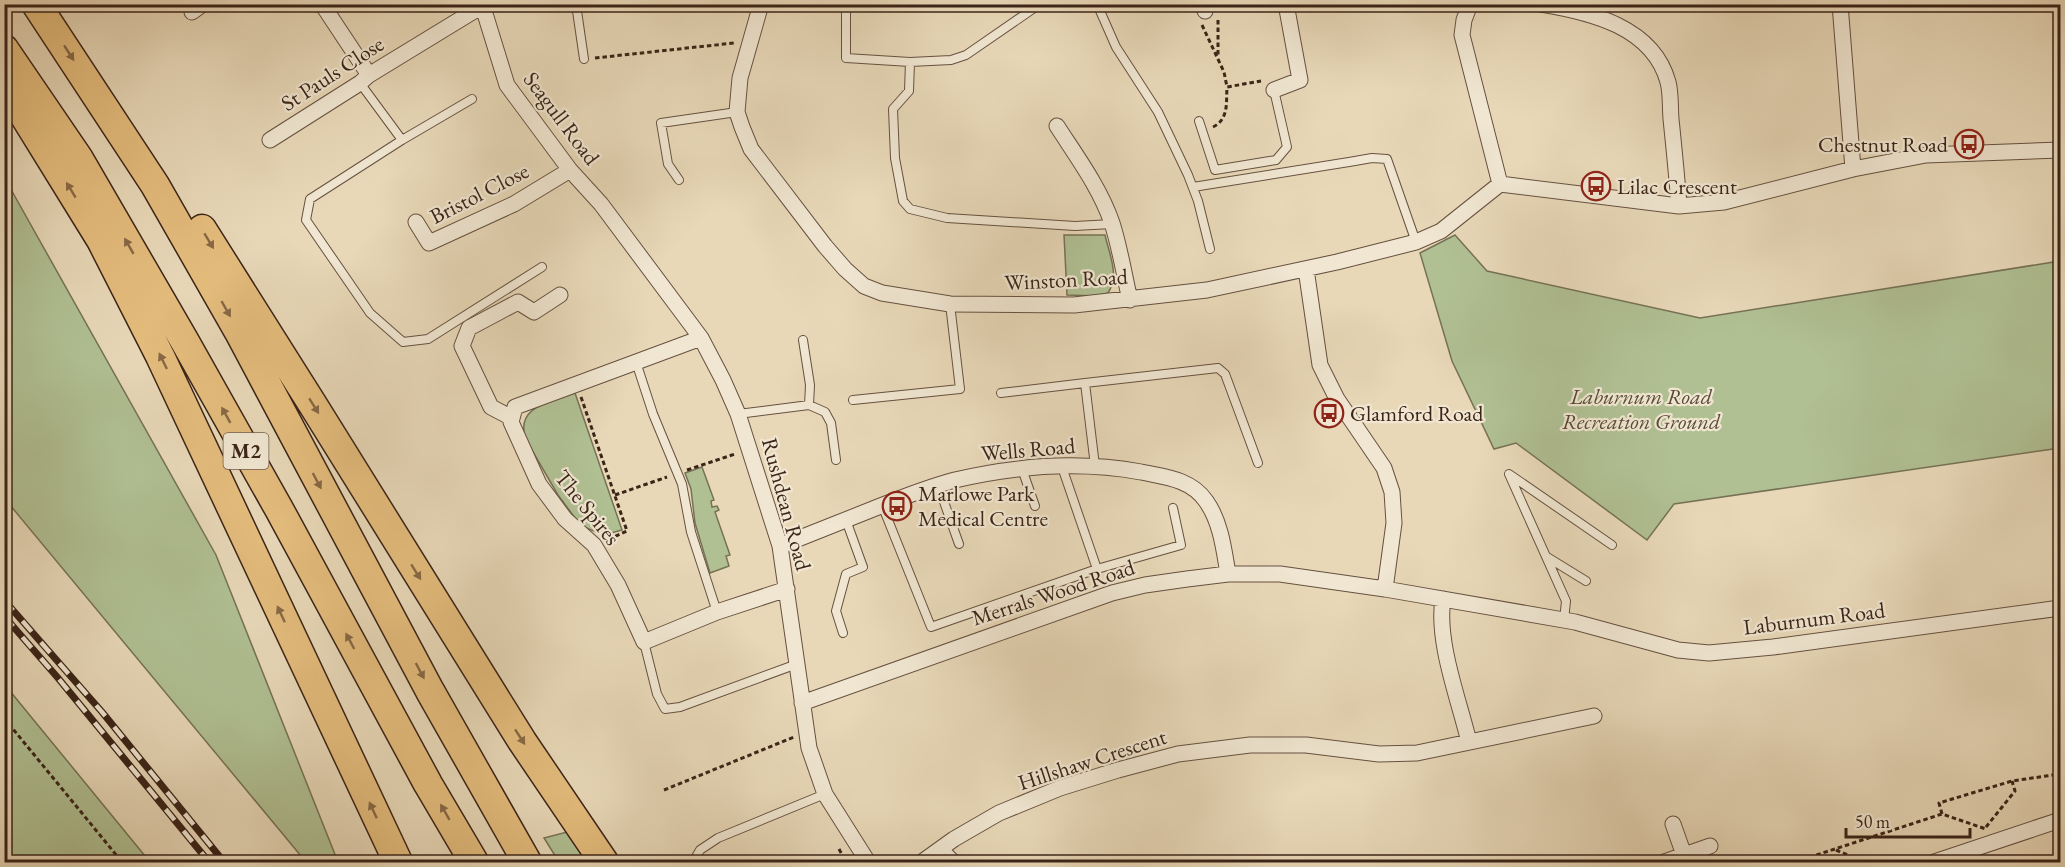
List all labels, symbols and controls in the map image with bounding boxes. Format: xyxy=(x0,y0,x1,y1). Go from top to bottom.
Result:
street label: St Pauls Close xyxy=(275,29,390,118)
one-way arrow xyxy=(63,45,74,62)
street label: Seagull Road xyxy=(517,66,607,172)
bus stop icon: Chestnut Road xyxy=(1953,128,1985,160)
place label: Chestnut Road xyxy=(1818,130,1949,159)
street label: Bristol Close xyxy=(425,156,534,231)
bus stop icon: Lilac Crescent xyxy=(1580,170,1612,202)
place label: Lilac Crescent xyxy=(1617,172,1737,201)
one-way arrow xyxy=(65,182,76,198)
one-way arrow xyxy=(204,233,215,250)
one-way arrow xyxy=(124,238,135,254)
street label: Winston Road xyxy=(1004,262,1129,297)
one-way arrow xyxy=(221,301,231,318)
one-way arrow xyxy=(158,353,167,370)
park label: Laburnum Road Recreation Ground xyxy=(1562,382,1721,436)
bus stop icon: Glamford Road xyxy=(1313,397,1345,429)
one-way arrow xyxy=(308,398,319,414)
place label: Glamford Road xyxy=(1350,399,1484,428)
one-way arrow xyxy=(221,406,231,423)
street label: Wells Road xyxy=(980,431,1077,468)
road number: M2 xyxy=(224,433,268,469)
street label: Rushdean Road xyxy=(755,435,818,575)
street label: The Spires xyxy=(548,464,627,551)
one-way arrow xyxy=(312,472,322,490)
place label: Marlowe Park Medical Centre xyxy=(918,479,1048,533)
bus stop icon: Marlowe Park Medical Centre xyxy=(881,490,913,522)
street label: Merrals Wood Road xyxy=(968,552,1139,632)
one-way arrow xyxy=(411,564,422,580)
street label: Laburnum Road xyxy=(1741,595,1887,642)
one-way arrow xyxy=(277,605,286,622)
one-way arrow xyxy=(345,633,355,650)
one-way arrow xyxy=(415,663,425,680)
street label: Hillshaw Crescent xyxy=(1014,722,1170,797)
one-way arrow xyxy=(514,729,525,746)
one-way arrow xyxy=(368,801,377,818)
scale bar xyxy=(1846,801,1970,839)
one-way arrow xyxy=(439,804,450,820)
text: 50 m xyxy=(1855,810,1890,833)

